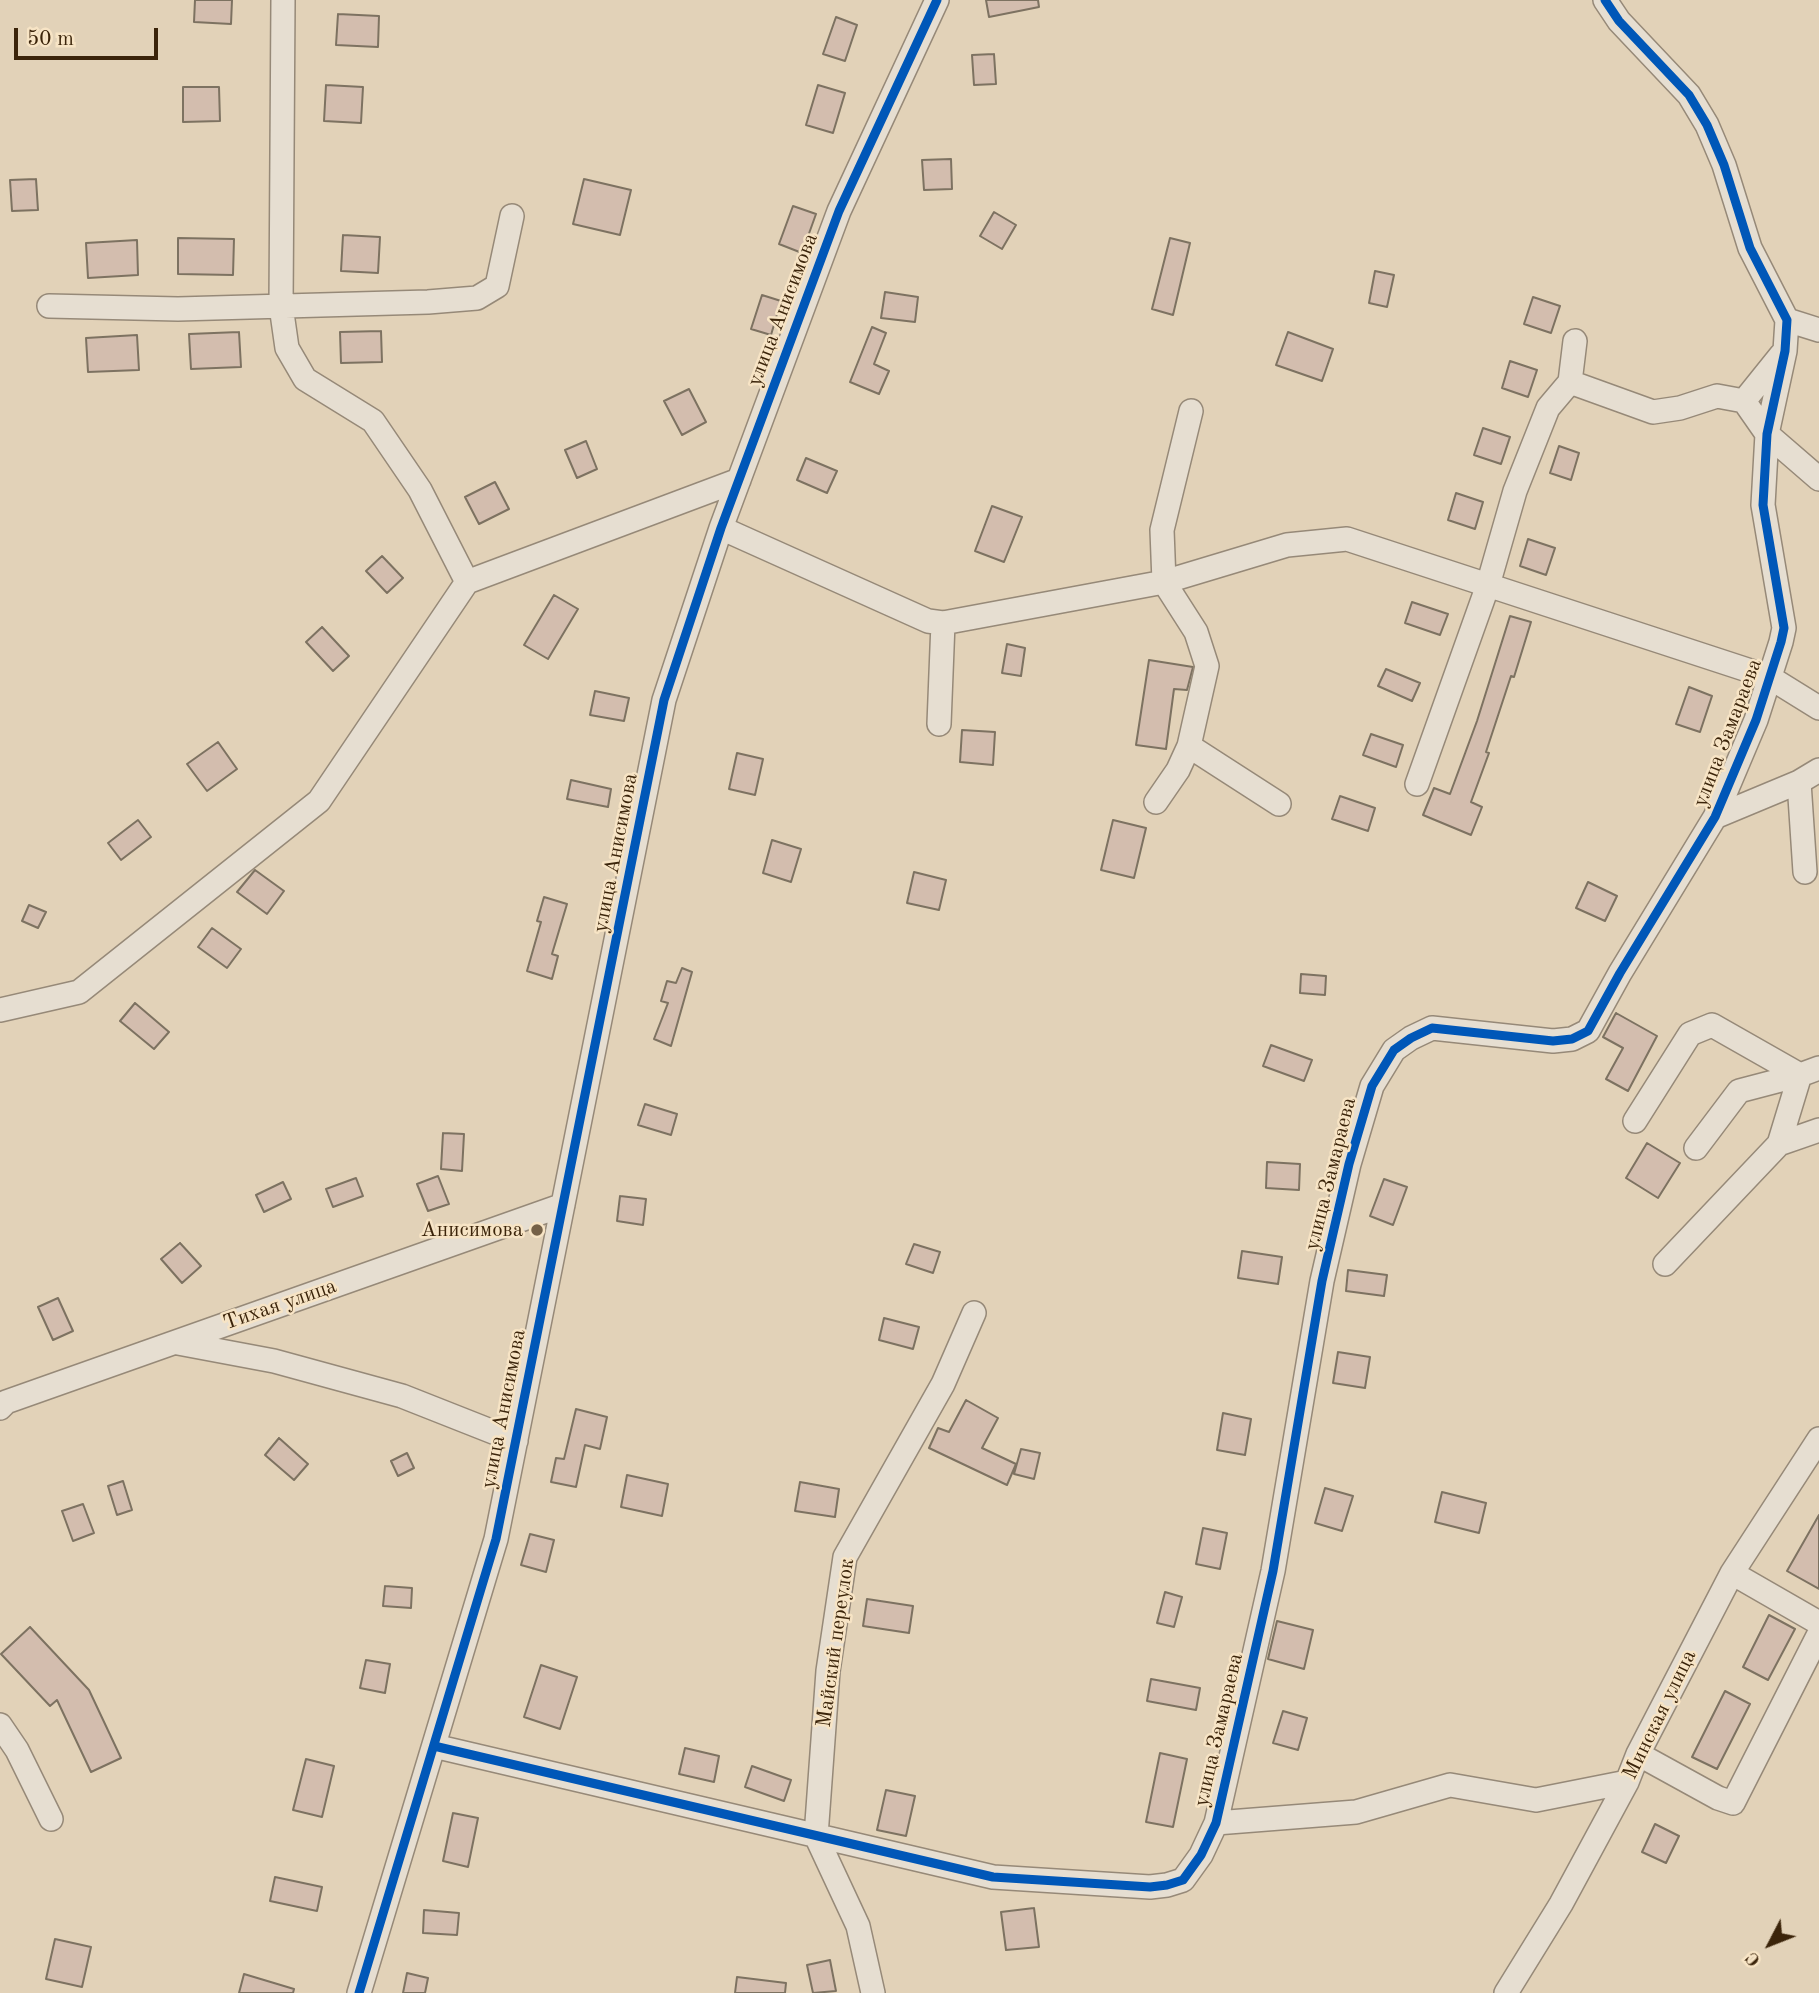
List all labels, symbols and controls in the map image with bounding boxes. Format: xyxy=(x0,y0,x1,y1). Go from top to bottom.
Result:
scale bar xyxy=(18,14,161,58)
text: 50 m xyxy=(27,29,74,50)
street label: улица Анисимова xyxy=(742,230,824,390)
street label: улица Замараева xyxy=(1688,655,1768,811)
street label: улица Анисимова xyxy=(588,771,644,935)
street label: улица Замараева xyxy=(1300,1095,1362,1253)
place label: Анисимова xyxy=(421,1217,523,1243)
marker: Анисимова xyxy=(529,1222,545,1238)
street label: Тихая улица xyxy=(220,1274,340,1336)
street label: улица Анисимова xyxy=(476,1327,532,1491)
street label: Майский переулок xyxy=(812,1557,860,1729)
street label: Минская улица xyxy=(1618,1646,1702,1784)
street label: улица Замараева xyxy=(1189,1651,1249,1809)
north arrow xyxy=(1735,1909,1805,1979)
text: С xyxy=(1743,1947,1765,1969)

